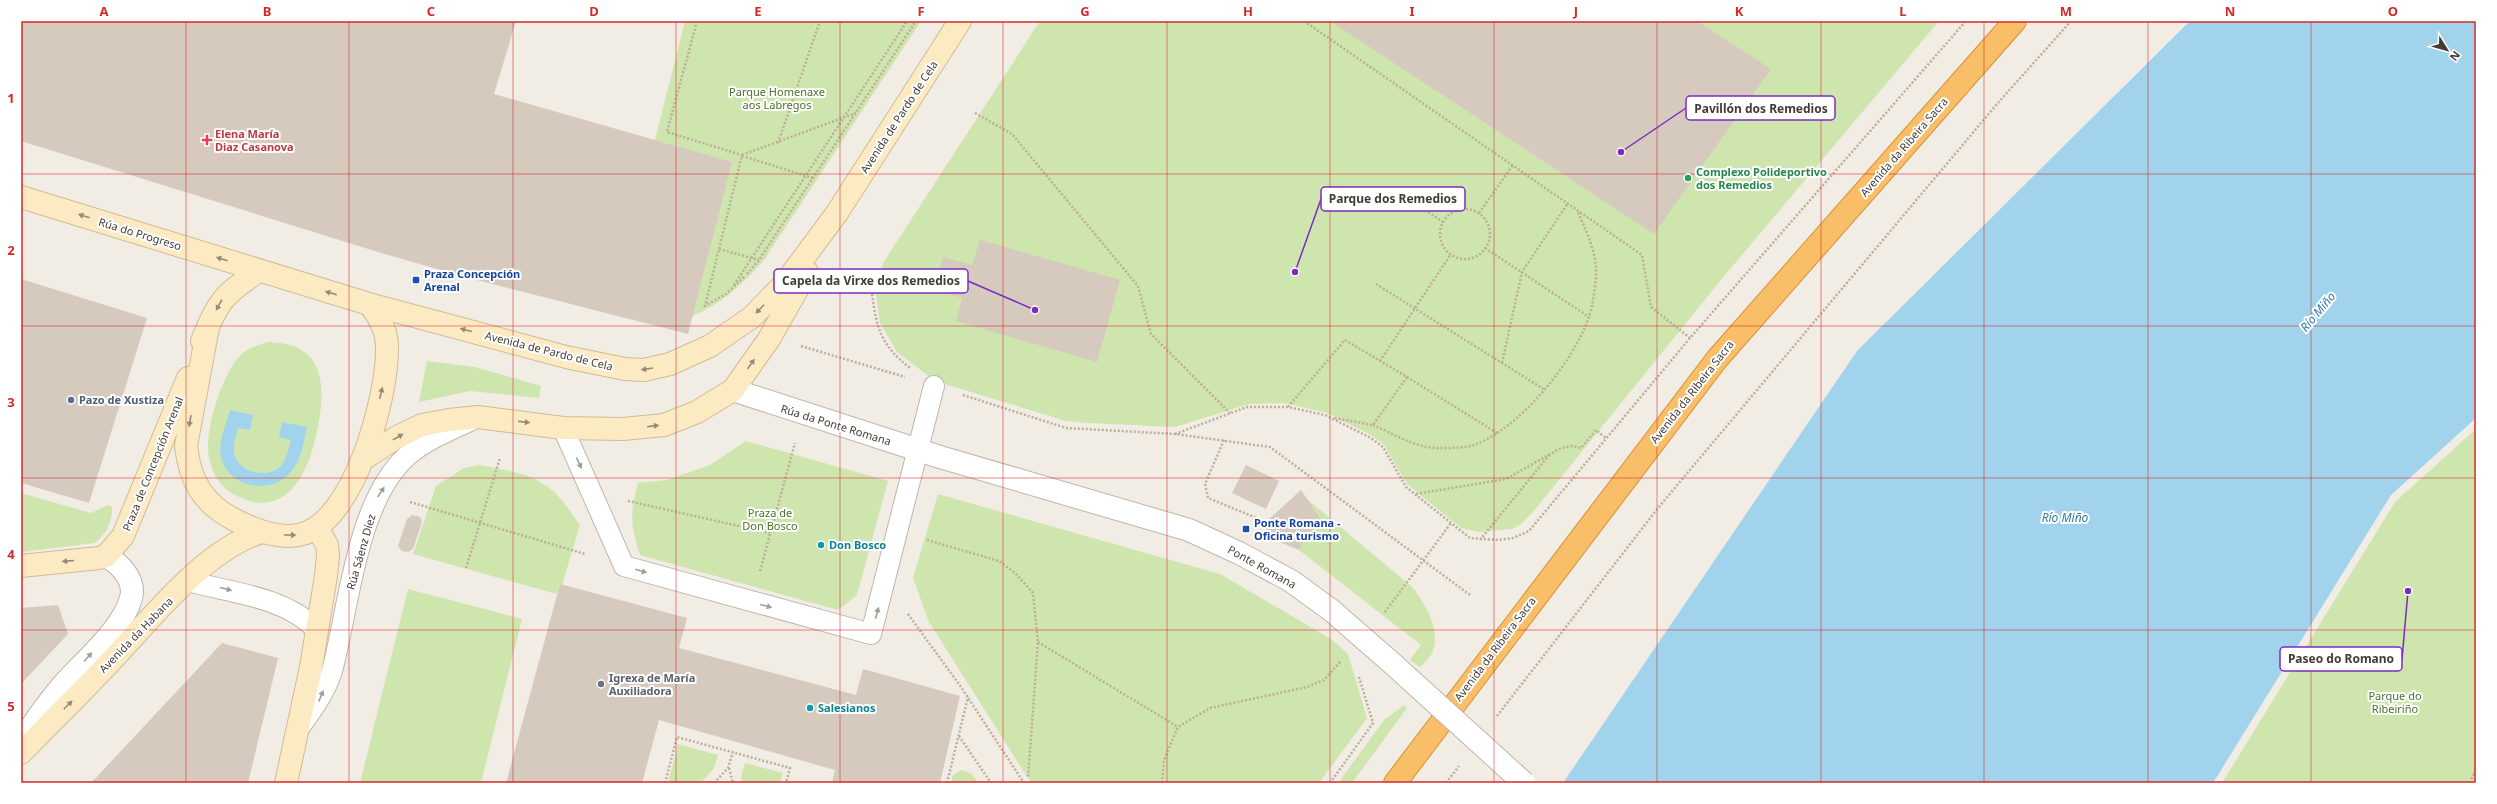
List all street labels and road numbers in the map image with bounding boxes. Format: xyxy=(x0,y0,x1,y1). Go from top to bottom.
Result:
street label: Avenida de Pardo de Cela xyxy=(856,57,941,176)
street label: Avenida da Ribeira Sacra xyxy=(1856,94,1951,199)
street label: Rúa do Progreso xyxy=(97,214,184,253)
street label: Avenida de Pardo de Cela xyxy=(484,327,615,374)
street label: Avenida da Ribeira Sacra xyxy=(1647,337,1737,446)
street label: Praza de Concepción Arenal xyxy=(119,394,186,533)
street label: Rúa da Ponte Romana xyxy=(779,401,893,448)
street label: Rúa Sáenz Díez xyxy=(343,512,378,591)
street label: Ponte Romana xyxy=(1225,542,1299,592)
street label: Avenida da Habana xyxy=(95,593,176,676)
street label: Avenida da Ribeira Sacra xyxy=(1450,594,1539,704)

